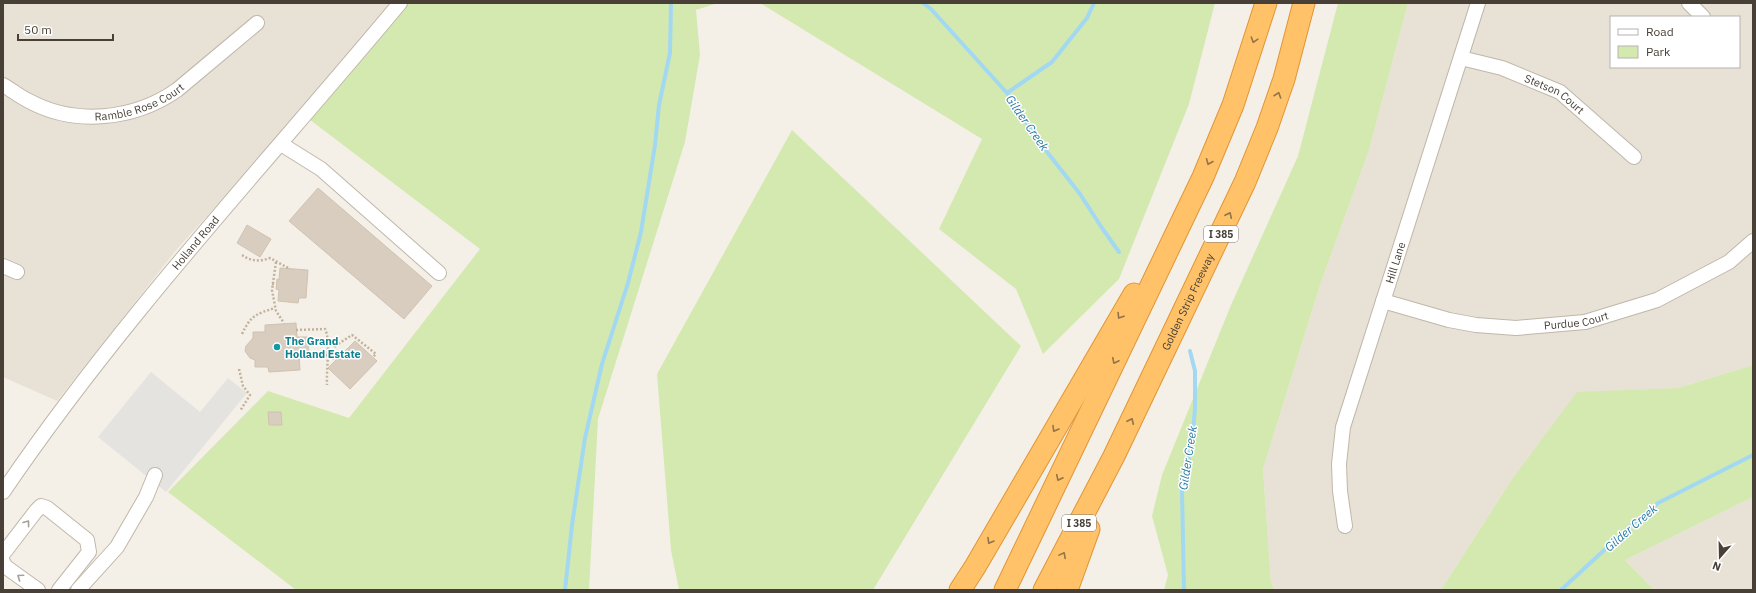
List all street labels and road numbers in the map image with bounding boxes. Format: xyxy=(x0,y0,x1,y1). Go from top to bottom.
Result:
street label: Stetson Court xyxy=(1522,71,1587,117)
street label: Ramble Rose Court xyxy=(94,80,187,124)
street label: Holland Road xyxy=(169,213,222,273)
road number: I 385 xyxy=(1204,226,1238,242)
street label: Hill Lane xyxy=(1382,240,1408,285)
street label: Golden Strip Freeway xyxy=(1159,251,1217,353)
street label: Purdue Court xyxy=(1543,308,1610,333)
road number: I 385 xyxy=(1062,515,1096,531)

